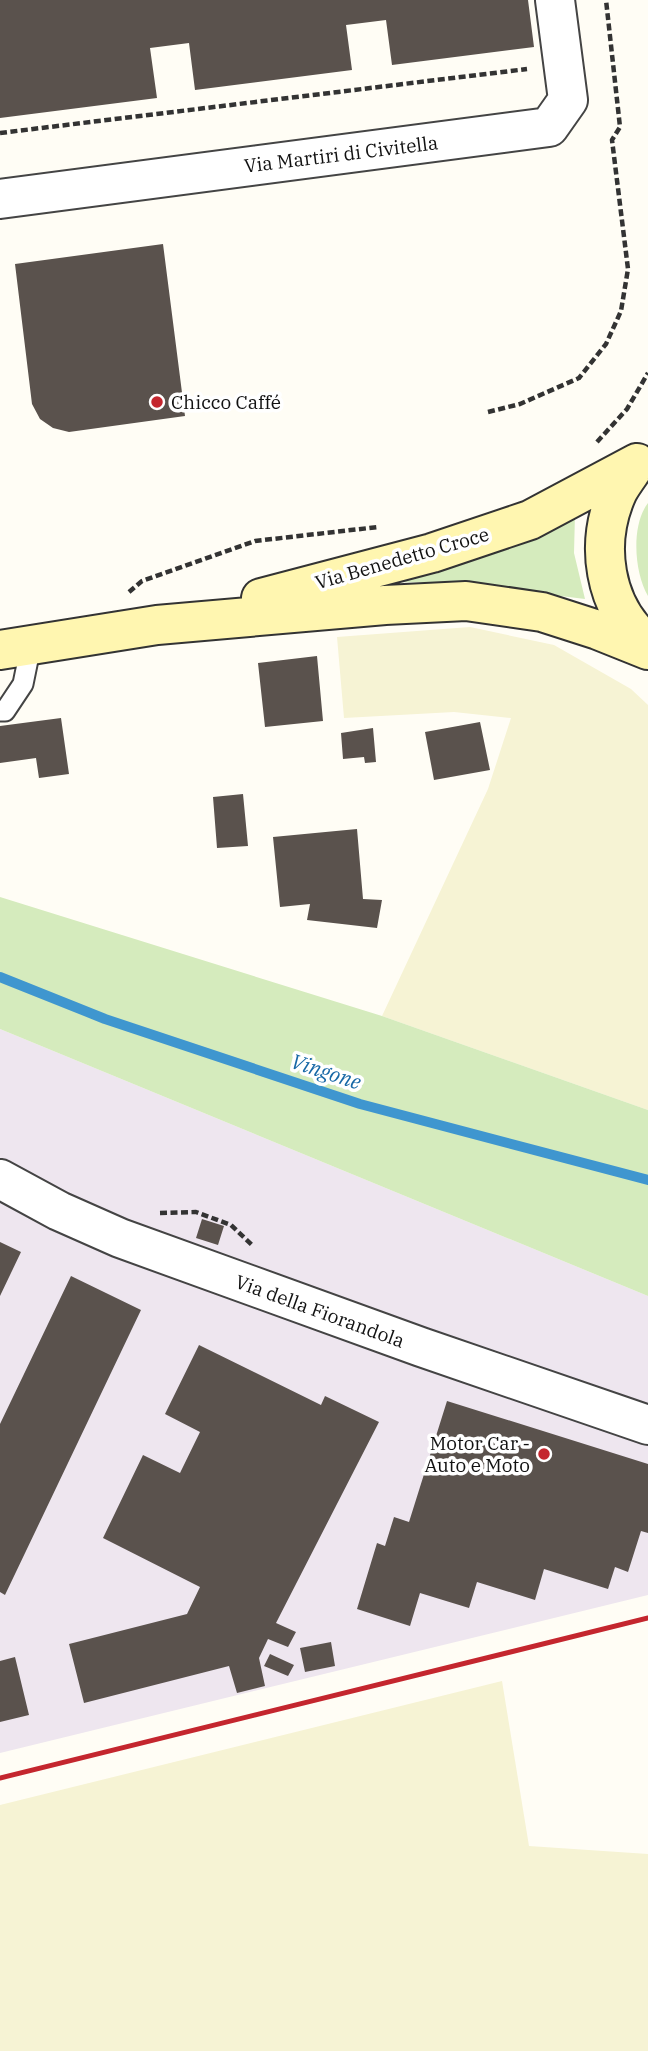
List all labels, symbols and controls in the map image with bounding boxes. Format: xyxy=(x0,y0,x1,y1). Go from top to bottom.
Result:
street label: Via Martiri di Civitella xyxy=(243,130,439,178)
place label: Chicco Caffé xyxy=(171,390,281,414)
marker: Chicco Caffé xyxy=(149,394,165,410)
street label: Via Benedetto Croce xyxy=(312,522,492,594)
water label: Vingone xyxy=(288,1047,366,1096)
street label: Via della Fiorandola xyxy=(232,1269,408,1353)
place label: Motor Car - Auto e Moto xyxy=(424,1431,530,1477)
marker: Motor Car - Auto e Moto xyxy=(536,1446,552,1462)

